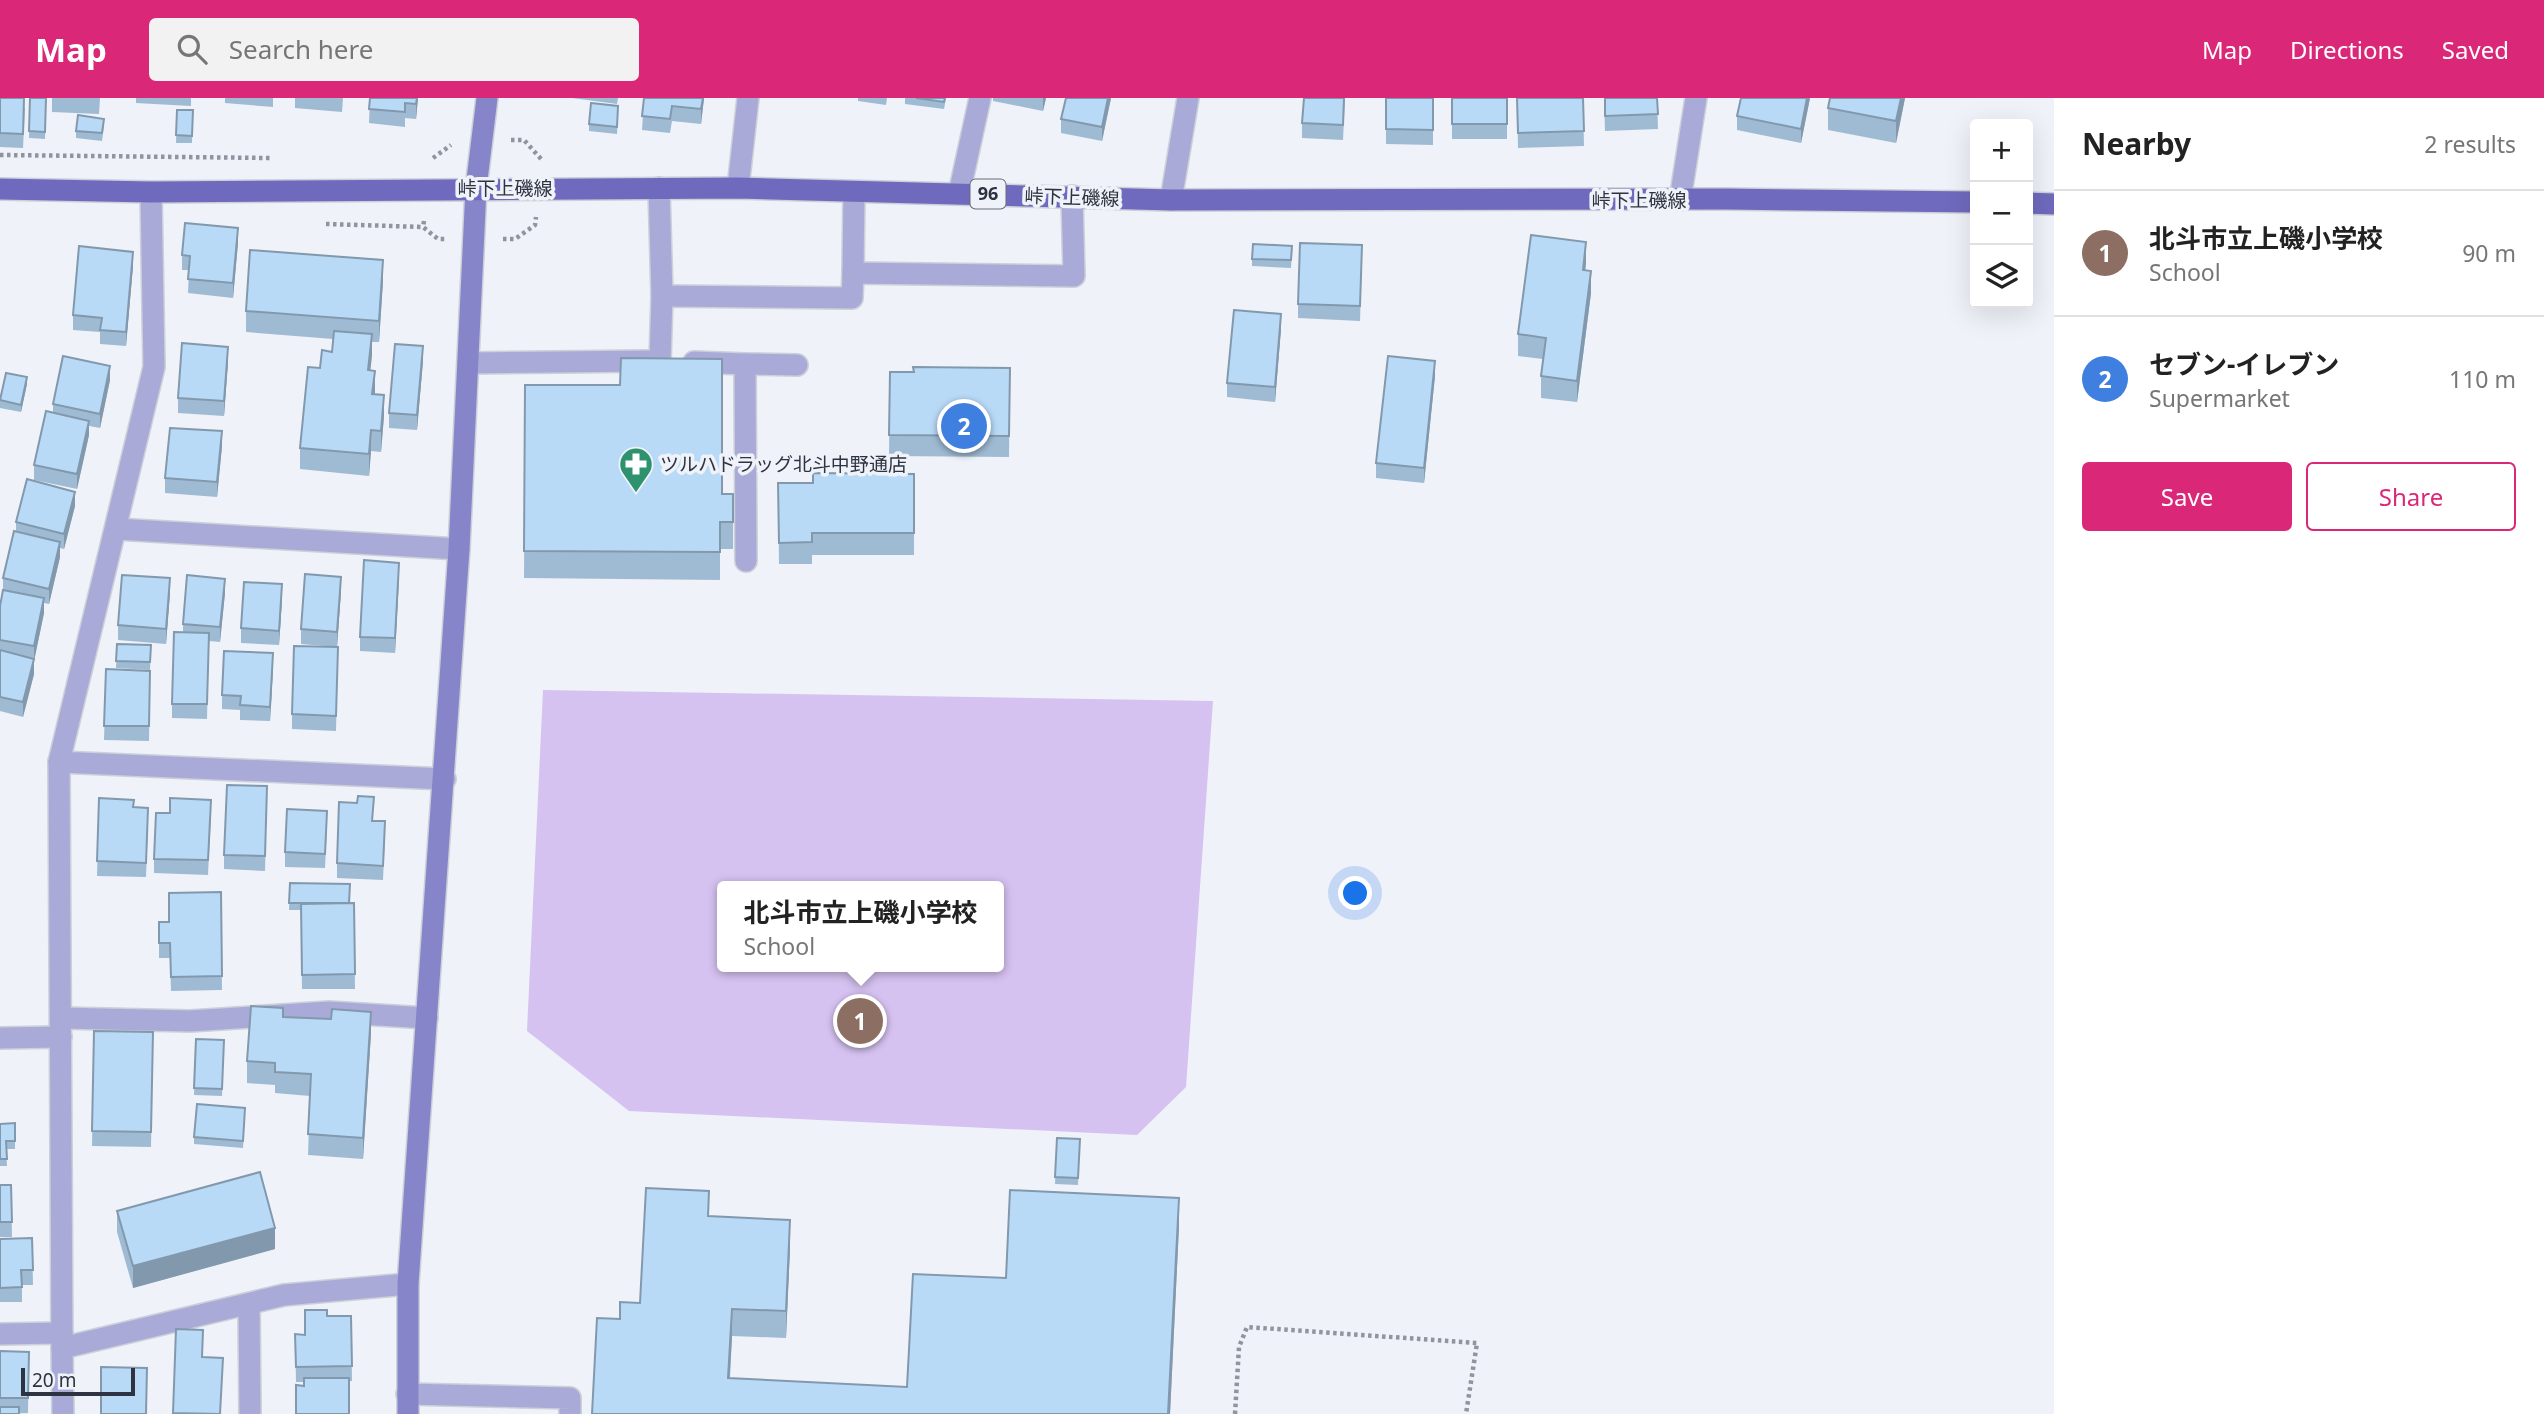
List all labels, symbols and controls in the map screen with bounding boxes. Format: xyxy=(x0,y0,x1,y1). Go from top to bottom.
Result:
search box xyxy=(149,18,639,81)
text: Map xyxy=(35,27,107,72)
icon: search xyxy=(173,30,211,68)
text: Search here xyxy=(229,31,373,67)
text: Map xyxy=(2202,33,2252,66)
text: Directions xyxy=(2290,33,2404,66)
text: Saved xyxy=(2442,33,2509,66)
map controls xyxy=(1970,119,2033,308)
button: + xyxy=(1970,119,2033,182)
text: Nearby xyxy=(2082,123,2191,164)
text: 2 results xyxy=(2424,128,2516,160)
street label: 峠下上磯線 xyxy=(457,175,553,201)
road number: 96 xyxy=(970,180,1006,208)
street label: 峠下上磯線 xyxy=(1024,182,1120,212)
button: − xyxy=(1970,182,2033,245)
street label: 峠下上磯線 xyxy=(1591,187,1687,213)
text: 北斗市立上磯小学校 xyxy=(2149,220,2383,256)
text: 1 xyxy=(2098,237,2112,269)
text: 90 m xyxy=(2462,237,2516,269)
button: layers xyxy=(1970,245,2033,308)
text: School xyxy=(2149,256,2221,288)
text: セブン-イレブン xyxy=(2149,346,2339,382)
text: 2 xyxy=(2098,363,2112,395)
text: 110 m xyxy=(2449,363,2516,395)
text: Supermarket xyxy=(2149,382,2290,414)
pin: 2 xyxy=(941,400,987,452)
pharmacy icon: ツルハドラッグ北斗中野通店 xyxy=(617,445,655,494)
place label: ツルハドラッグ北斗中野通店 xyxy=(660,451,907,477)
button: Save xyxy=(2082,462,2292,531)
button: Share xyxy=(2306,462,2516,531)
your location xyxy=(1338,876,1372,910)
popup xyxy=(717,881,1004,972)
text: 北斗市立上磯小学校 xyxy=(743,894,978,930)
text: School xyxy=(743,930,815,962)
pin: 1 xyxy=(837,995,883,1047)
scale bar xyxy=(21,1365,135,1397)
text: 20 m xyxy=(32,1367,76,1393)

